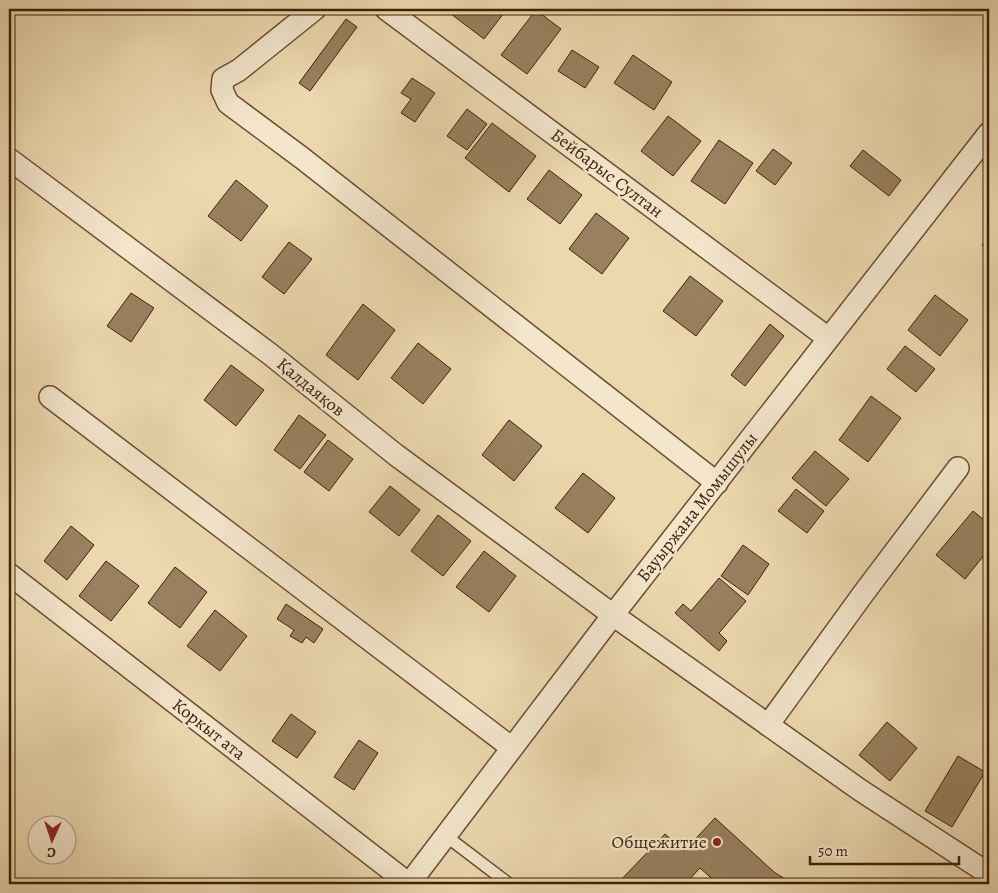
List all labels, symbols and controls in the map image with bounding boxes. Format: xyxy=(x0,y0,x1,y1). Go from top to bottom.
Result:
street label: Бейбарыс Султан xyxy=(546,123,668,223)
street label: Қалдаяқов xyxy=(272,352,350,422)
street label: Бауыржана Момышулы xyxy=(631,427,763,587)
street label: Коркыт ата xyxy=(167,693,251,766)
north arrow xyxy=(28,816,78,866)
place label: Общежитие xyxy=(612,830,707,854)
scale bar xyxy=(810,833,959,865)
marker: Общежитие xyxy=(711,836,723,848)
text: 50 m xyxy=(818,841,848,861)
text: С xyxy=(46,843,56,862)

